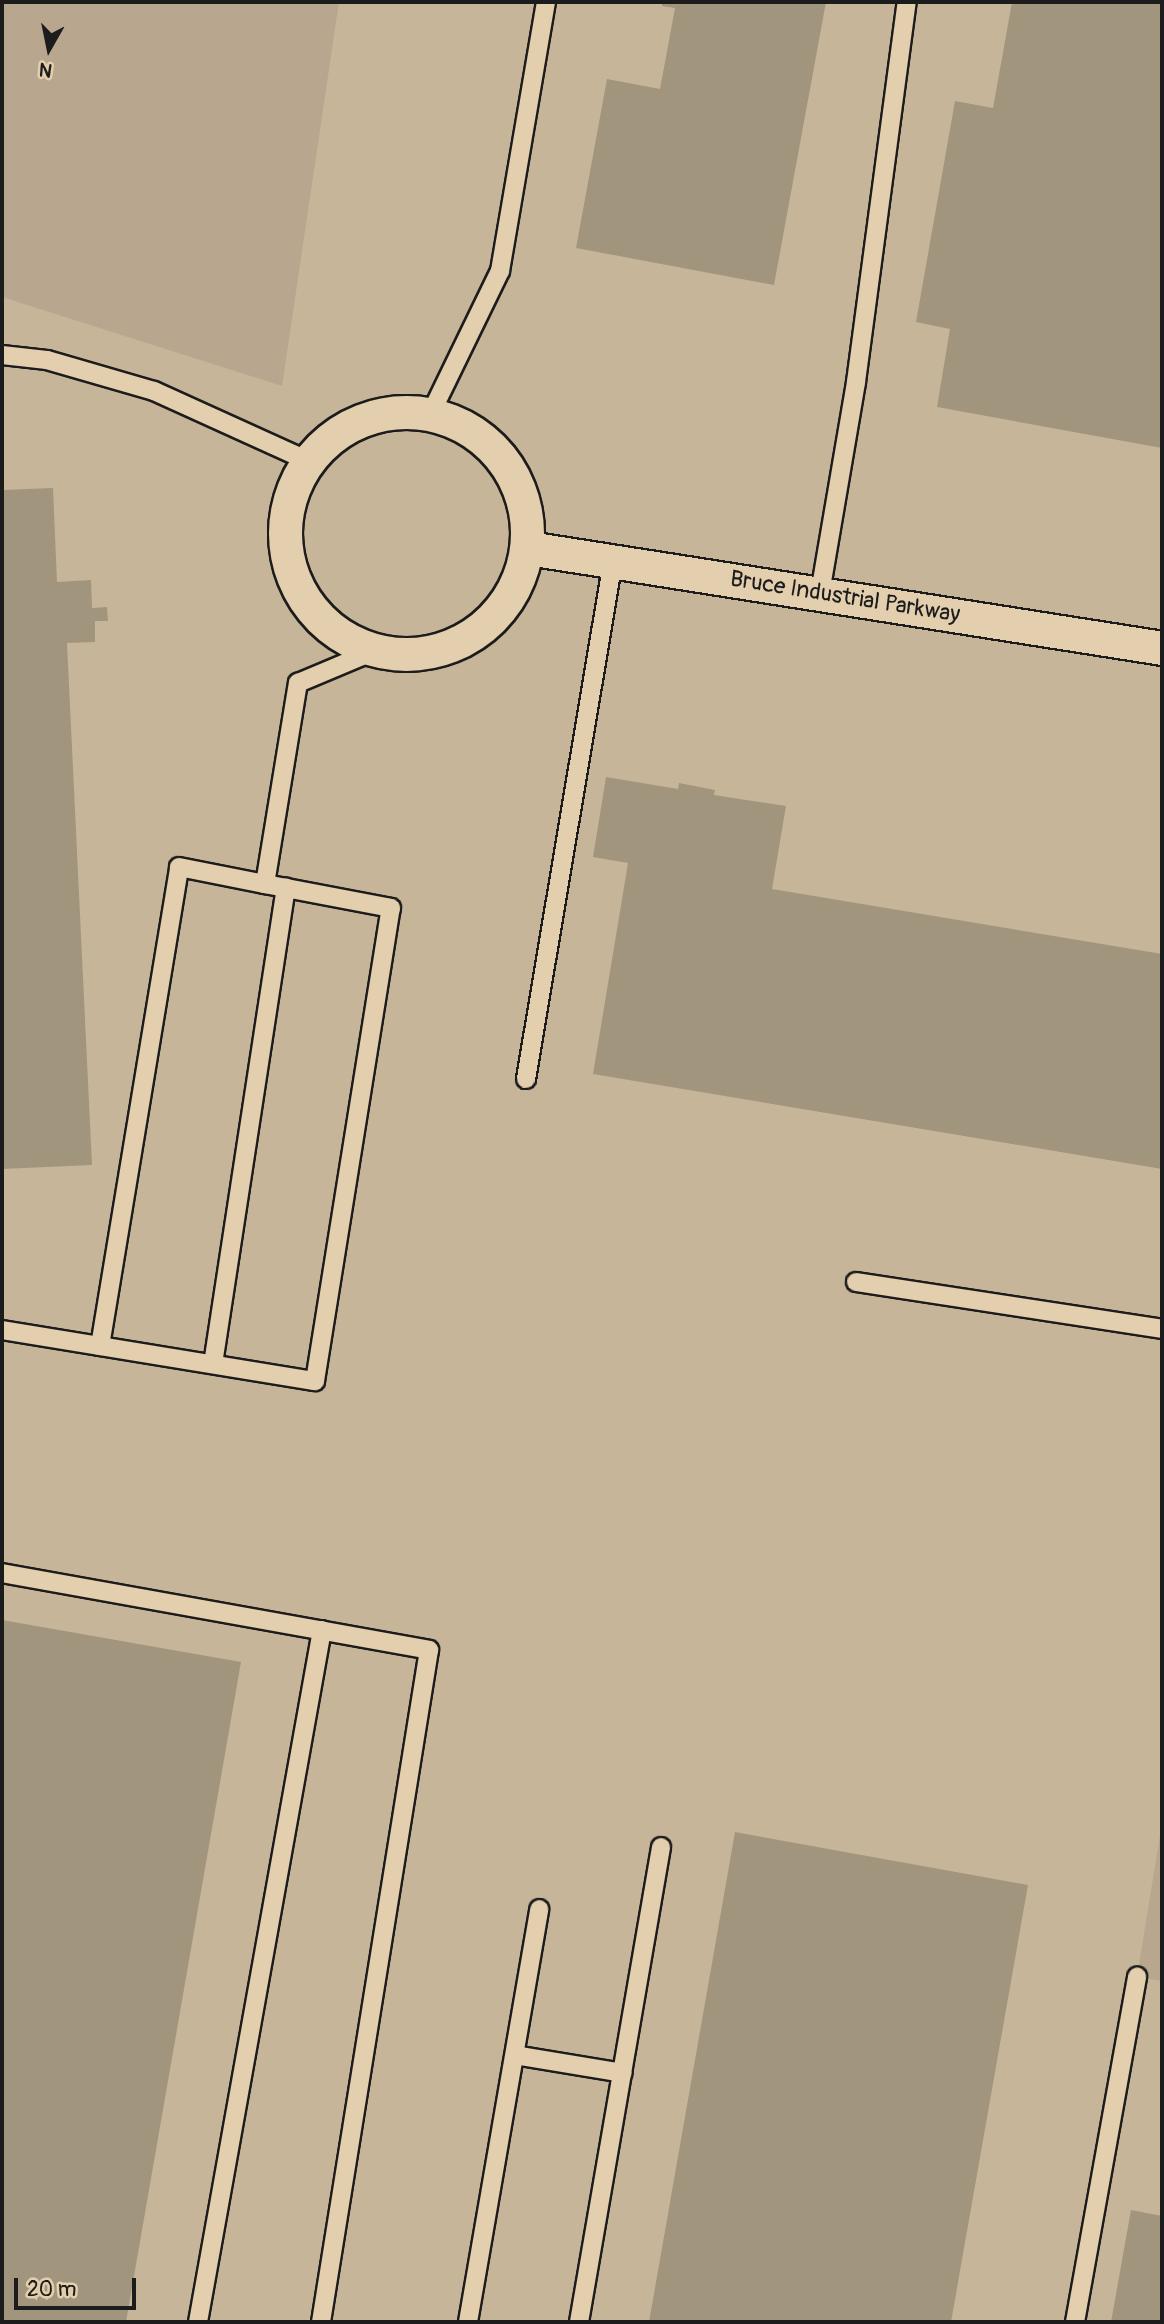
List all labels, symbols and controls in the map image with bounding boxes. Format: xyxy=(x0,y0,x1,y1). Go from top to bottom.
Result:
north arrow xyxy=(14,14,84,84)
text: N xyxy=(37,57,54,83)
street label: Bruce Industrial Parkway xyxy=(728,565,962,629)
scale bar xyxy=(18,2264,140,2308)
text: 20 m xyxy=(27,2276,76,2303)

